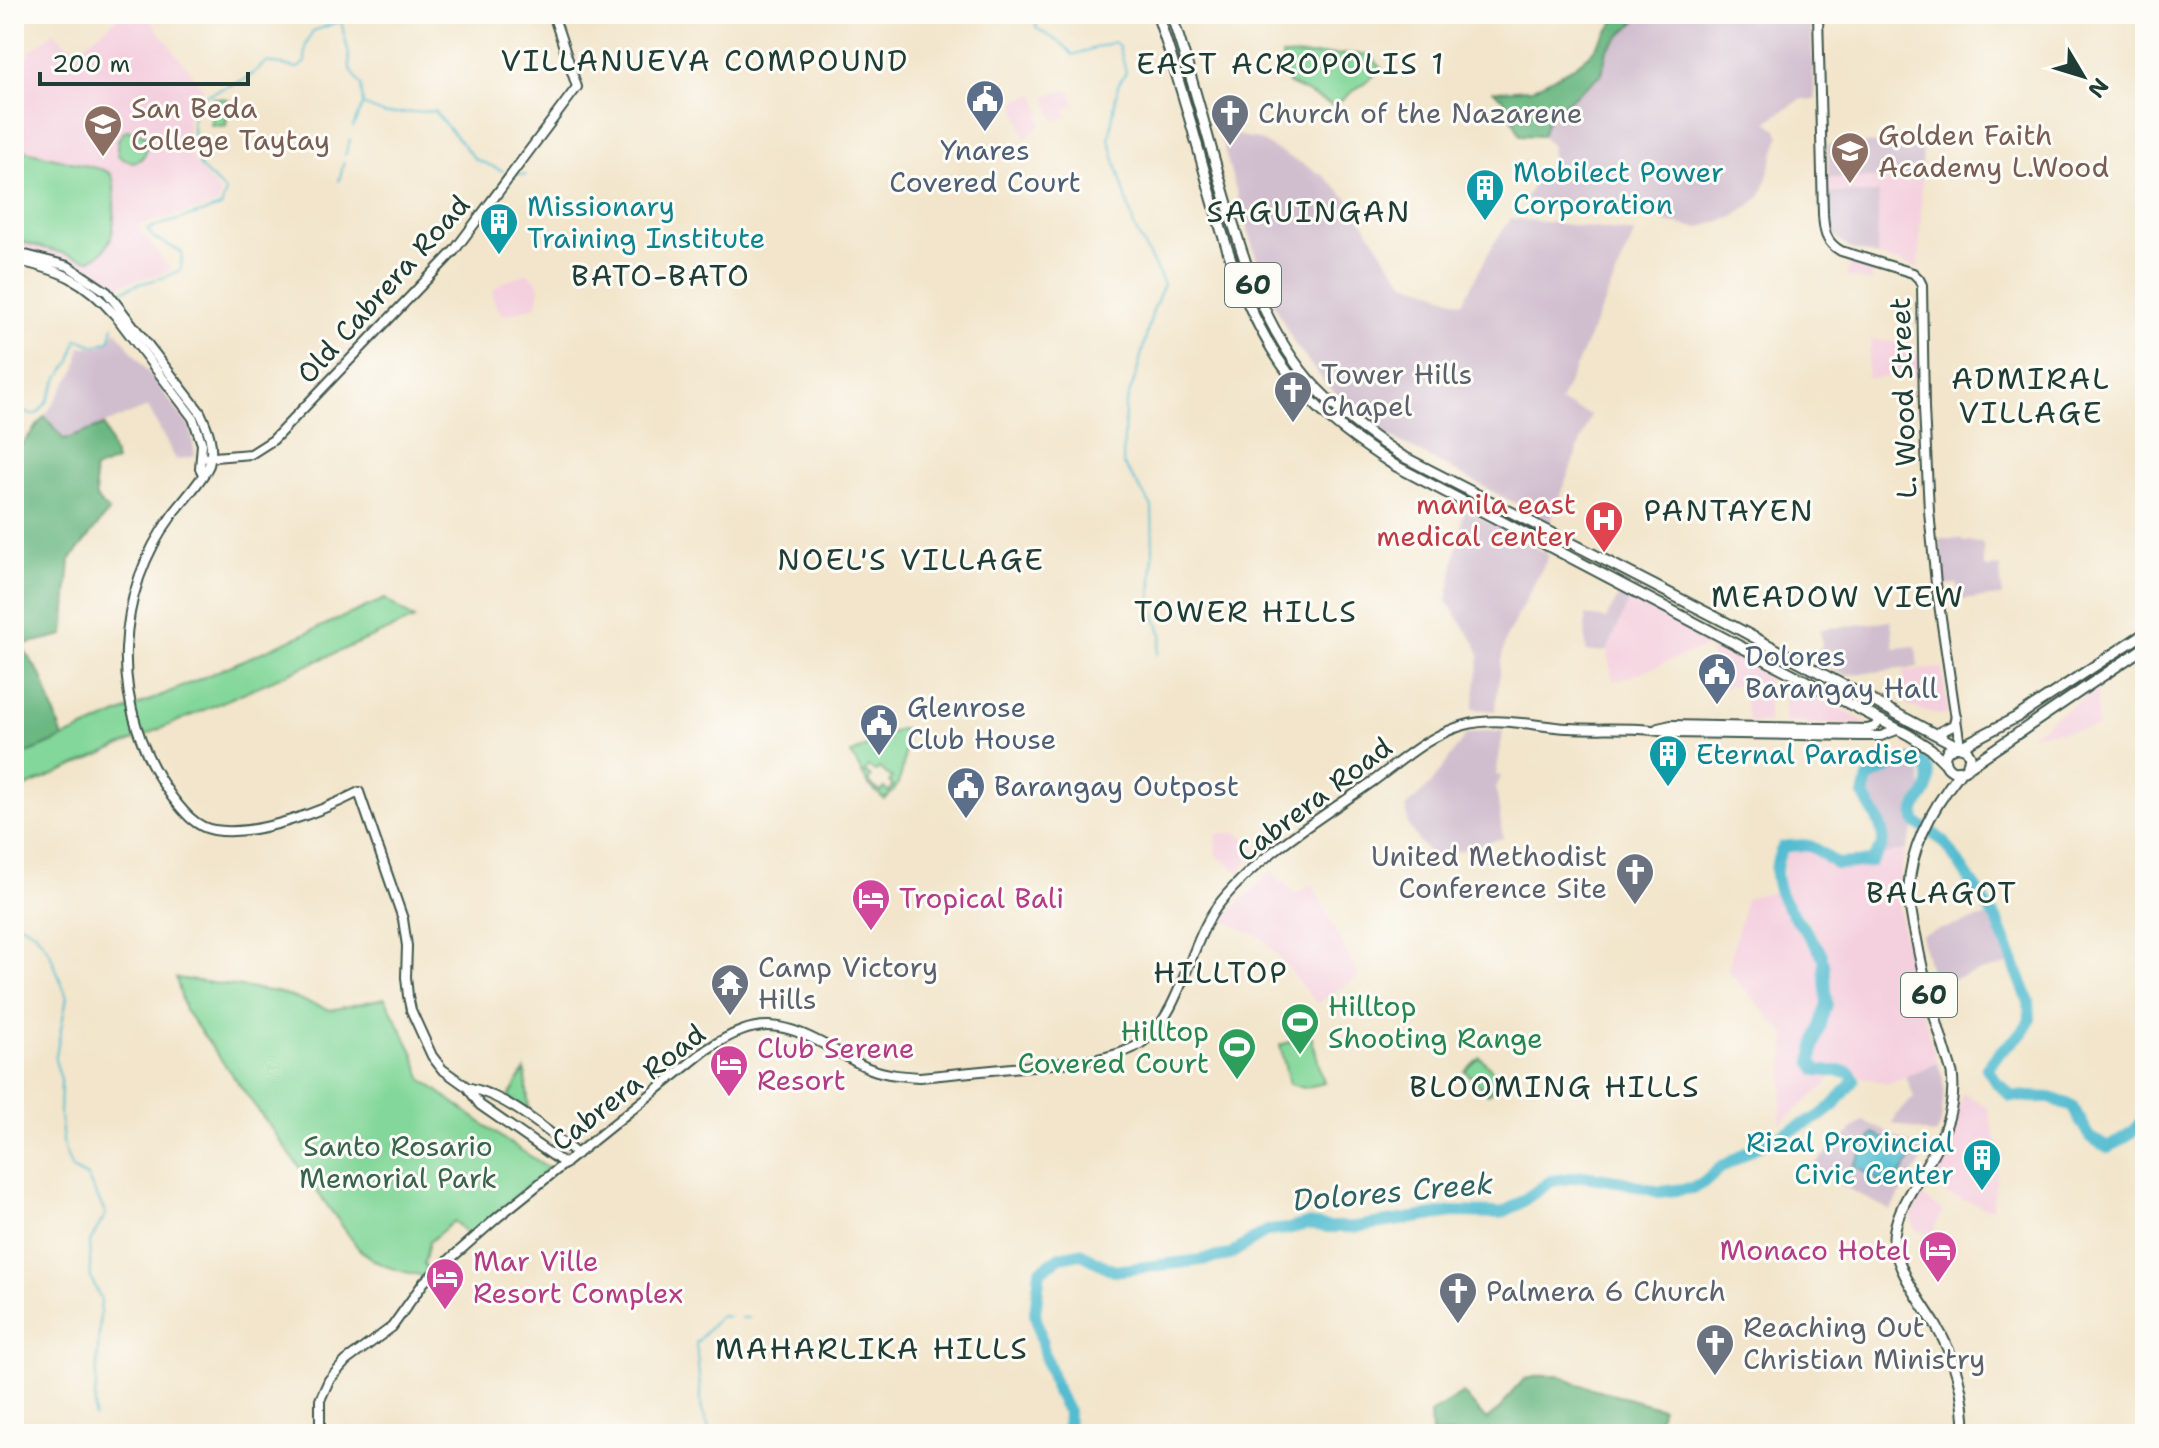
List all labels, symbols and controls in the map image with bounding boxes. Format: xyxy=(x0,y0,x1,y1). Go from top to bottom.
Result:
scale bar xyxy=(40,36,248,86)
north arrow xyxy=(2043,36,2123,116)
district label: VILLANUEVA COMPOUND xyxy=(501,40,909,81)
district label: EAST ACROPOLIS 1 xyxy=(1136,43,1446,84)
text: 200 m xyxy=(52,48,130,80)
text: N xyxy=(2082,72,2115,104)
public building icon: Ynares Covered Court xyxy=(964,78,1006,133)
place label: San Beda College Taytay xyxy=(131,89,330,159)
church icon: Church of the Nazarene xyxy=(1209,92,1251,147)
place label: Church of the Nazarene xyxy=(1258,94,1583,132)
school or university icon: San Beda College Taytay xyxy=(82,103,124,158)
place label: Golden Faith Academy L.Wood xyxy=(1878,116,2109,186)
school or university icon: Golden Faith Academy L.Wood xyxy=(1829,130,1871,185)
place label: Ynares Covered Court xyxy=(889,131,1081,201)
place label: Mobilect Power Corporation xyxy=(1513,153,1724,223)
building icon: Mobilect Power Corporation xyxy=(1464,167,1506,222)
street label: Old Cabrera Road xyxy=(288,186,478,392)
place label: Missionary Training Institute xyxy=(527,187,765,257)
district label: SAGUINGAN xyxy=(1207,191,1411,232)
building icon: Missionary Training Institute xyxy=(478,201,520,256)
district label: BATO-BATO xyxy=(571,255,751,296)
road number: 60 xyxy=(1225,263,1281,307)
street label: L. Wood Street xyxy=(1880,297,1926,499)
place label: Tower Hills Chapel xyxy=(1321,355,1472,425)
district label: ADMIRAL VILLAGE xyxy=(1951,358,2111,433)
church icon: Tower Hills Chapel xyxy=(1272,369,1314,424)
place label: manila east medical center xyxy=(1376,485,1576,555)
district label: PANTAYEN xyxy=(1643,490,1815,531)
hospital icon: manila east medical center xyxy=(1583,499,1625,554)
district label: NOEL'S VILLAGE xyxy=(777,539,1045,580)
district label: MEADOW VIEW xyxy=(1711,576,1965,617)
district label: TOWER HILLS xyxy=(1134,591,1358,632)
place label: Dolores Barangay Hall xyxy=(1745,637,1939,707)
public building icon: Dolores Barangay Hall xyxy=(1696,651,1738,706)
place label: Glenrose Club House xyxy=(907,688,1056,758)
public building icon: Glenrose Club House xyxy=(858,702,900,757)
street label: Cabrera Road xyxy=(1228,728,1400,870)
building icon: Eternal Paradise xyxy=(1647,733,1689,788)
place label: Eternal Paradise xyxy=(1696,735,1919,773)
public building icon: Barangay Outpost xyxy=(945,765,987,820)
place label: Barangay Outpost xyxy=(994,767,1239,805)
place label: United Methodist Conference Site xyxy=(1371,837,1607,907)
church icon: United Methodist Conference Site xyxy=(1614,851,1656,906)
district label: BALAGOT xyxy=(1866,872,2018,913)
hotel icon: Tropical Bali xyxy=(850,877,892,932)
place label: Tropical Bali xyxy=(899,879,1064,917)
place label: Camp Victory Hills xyxy=(758,948,938,1018)
district label: HILLTOP xyxy=(1153,952,1289,993)
temple icon: Camp Victory Hills xyxy=(709,962,751,1017)
road number: 60 xyxy=(1901,973,1957,1017)
place label: Hilltop Shooting Range xyxy=(1328,987,1543,1057)
sports icon: Hilltop Shooting Range xyxy=(1279,1001,1321,1056)
place label: Hilltop Covered Court xyxy=(1017,1012,1209,1082)
street label: Cabrera Road xyxy=(543,1015,713,1159)
sports icon: Hilltop Covered Court xyxy=(1216,1026,1258,1081)
place label: Club Serene Resort xyxy=(757,1029,915,1099)
hotel icon: Club Serene Resort xyxy=(708,1043,750,1098)
district label: BLOOMING HILLS xyxy=(1409,1066,1701,1107)
place label: Rizal Provincial Civic Center xyxy=(1746,1123,1955,1193)
park label: Santo Rosario Memorial Park xyxy=(299,1127,497,1197)
building icon: Rizal Provincial Civic Center xyxy=(1961,1137,2003,1192)
water label: Dolores Creek xyxy=(1291,1162,1495,1221)
hotel icon: Monaco Hotel xyxy=(1917,1229,1959,1284)
place label: Monaco Hotel xyxy=(1720,1231,1911,1269)
place label: Mar Ville Resort Complex xyxy=(473,1242,683,1312)
hotel icon: Mar Ville Resort Complex xyxy=(424,1256,466,1311)
church icon: Palmera 6 Church xyxy=(1437,1270,1479,1325)
place label: Palmera 6 Church xyxy=(1486,1272,1726,1310)
place label: Reaching Out Christian Ministry xyxy=(1743,1308,1985,1378)
church icon: Reaching Out Christian Ministry xyxy=(1694,1322,1736,1377)
district label: MAHARLIKA HILLS xyxy=(715,1328,1029,1369)

